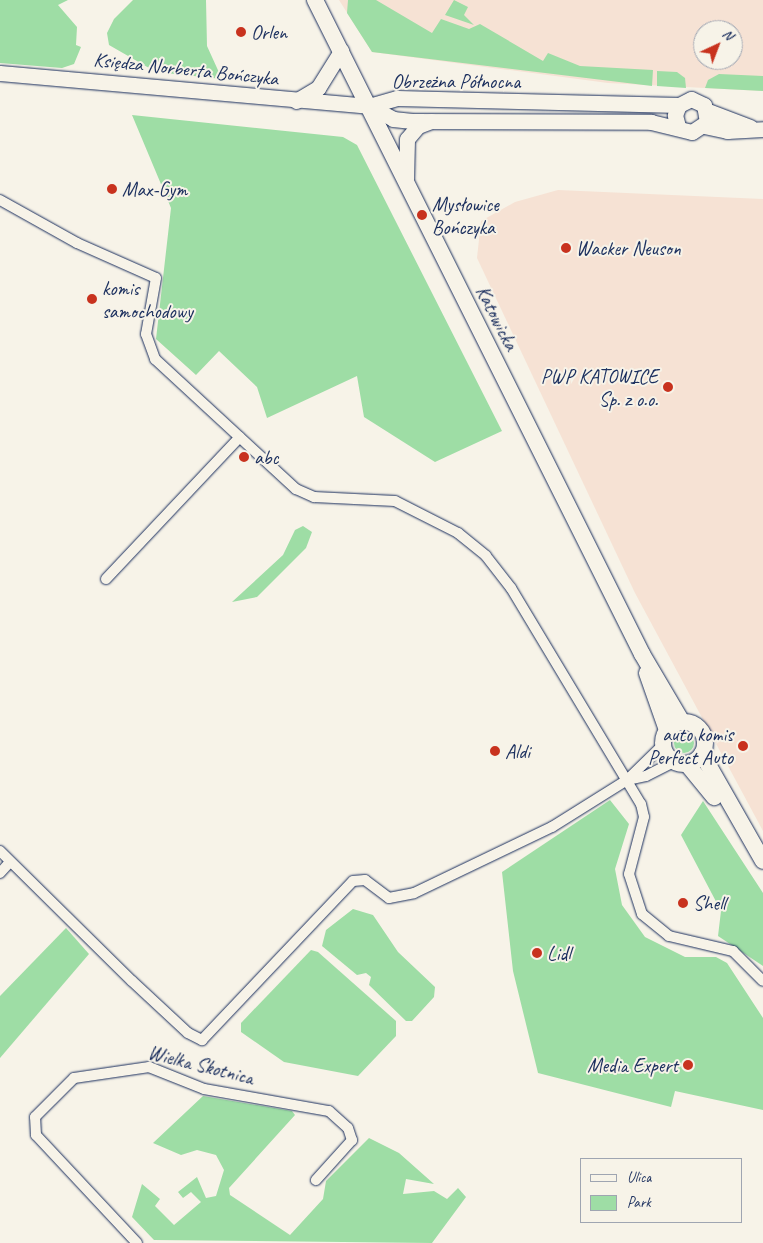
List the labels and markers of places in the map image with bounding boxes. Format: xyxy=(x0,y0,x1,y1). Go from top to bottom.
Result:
place label: Orlen xyxy=(251,20,287,44)
marker: Orlen xyxy=(235,26,247,38)
place label: Max-Gym xyxy=(122,177,187,201)
marker: Max-Gym xyxy=(106,183,118,195)
place label: Mysłowice Bończyka xyxy=(432,192,499,239)
marker: Mysłowice Bończyka xyxy=(416,209,428,221)
place label: Wacker Neuson xyxy=(576,236,681,260)
marker: Wacker Neuson xyxy=(560,242,572,254)
place label: komis samochodowy xyxy=(102,276,193,323)
marker: komis samochodowy xyxy=(86,293,98,305)
place label: PWP KATOWICE Sp. z o.o. xyxy=(541,364,658,411)
marker: PWP KATOWICE Sp. z o.o. xyxy=(662,381,674,393)
place label: abc xyxy=(254,445,278,469)
marker: abc xyxy=(238,451,250,463)
place label: auto komis Perfect Auto xyxy=(648,722,733,769)
place label: Aldi xyxy=(505,739,530,763)
marker: auto komis Perfect Auto xyxy=(737,740,749,752)
marker: Aldi xyxy=(489,745,501,757)
place label: Shell xyxy=(693,891,726,915)
marker: Shell xyxy=(677,897,689,909)
place label: Lidl xyxy=(547,941,571,965)
marker: Lidl xyxy=(531,947,543,959)
place label: Media Expert xyxy=(587,1053,678,1077)
marker: Media Expert xyxy=(682,1059,694,1071)

